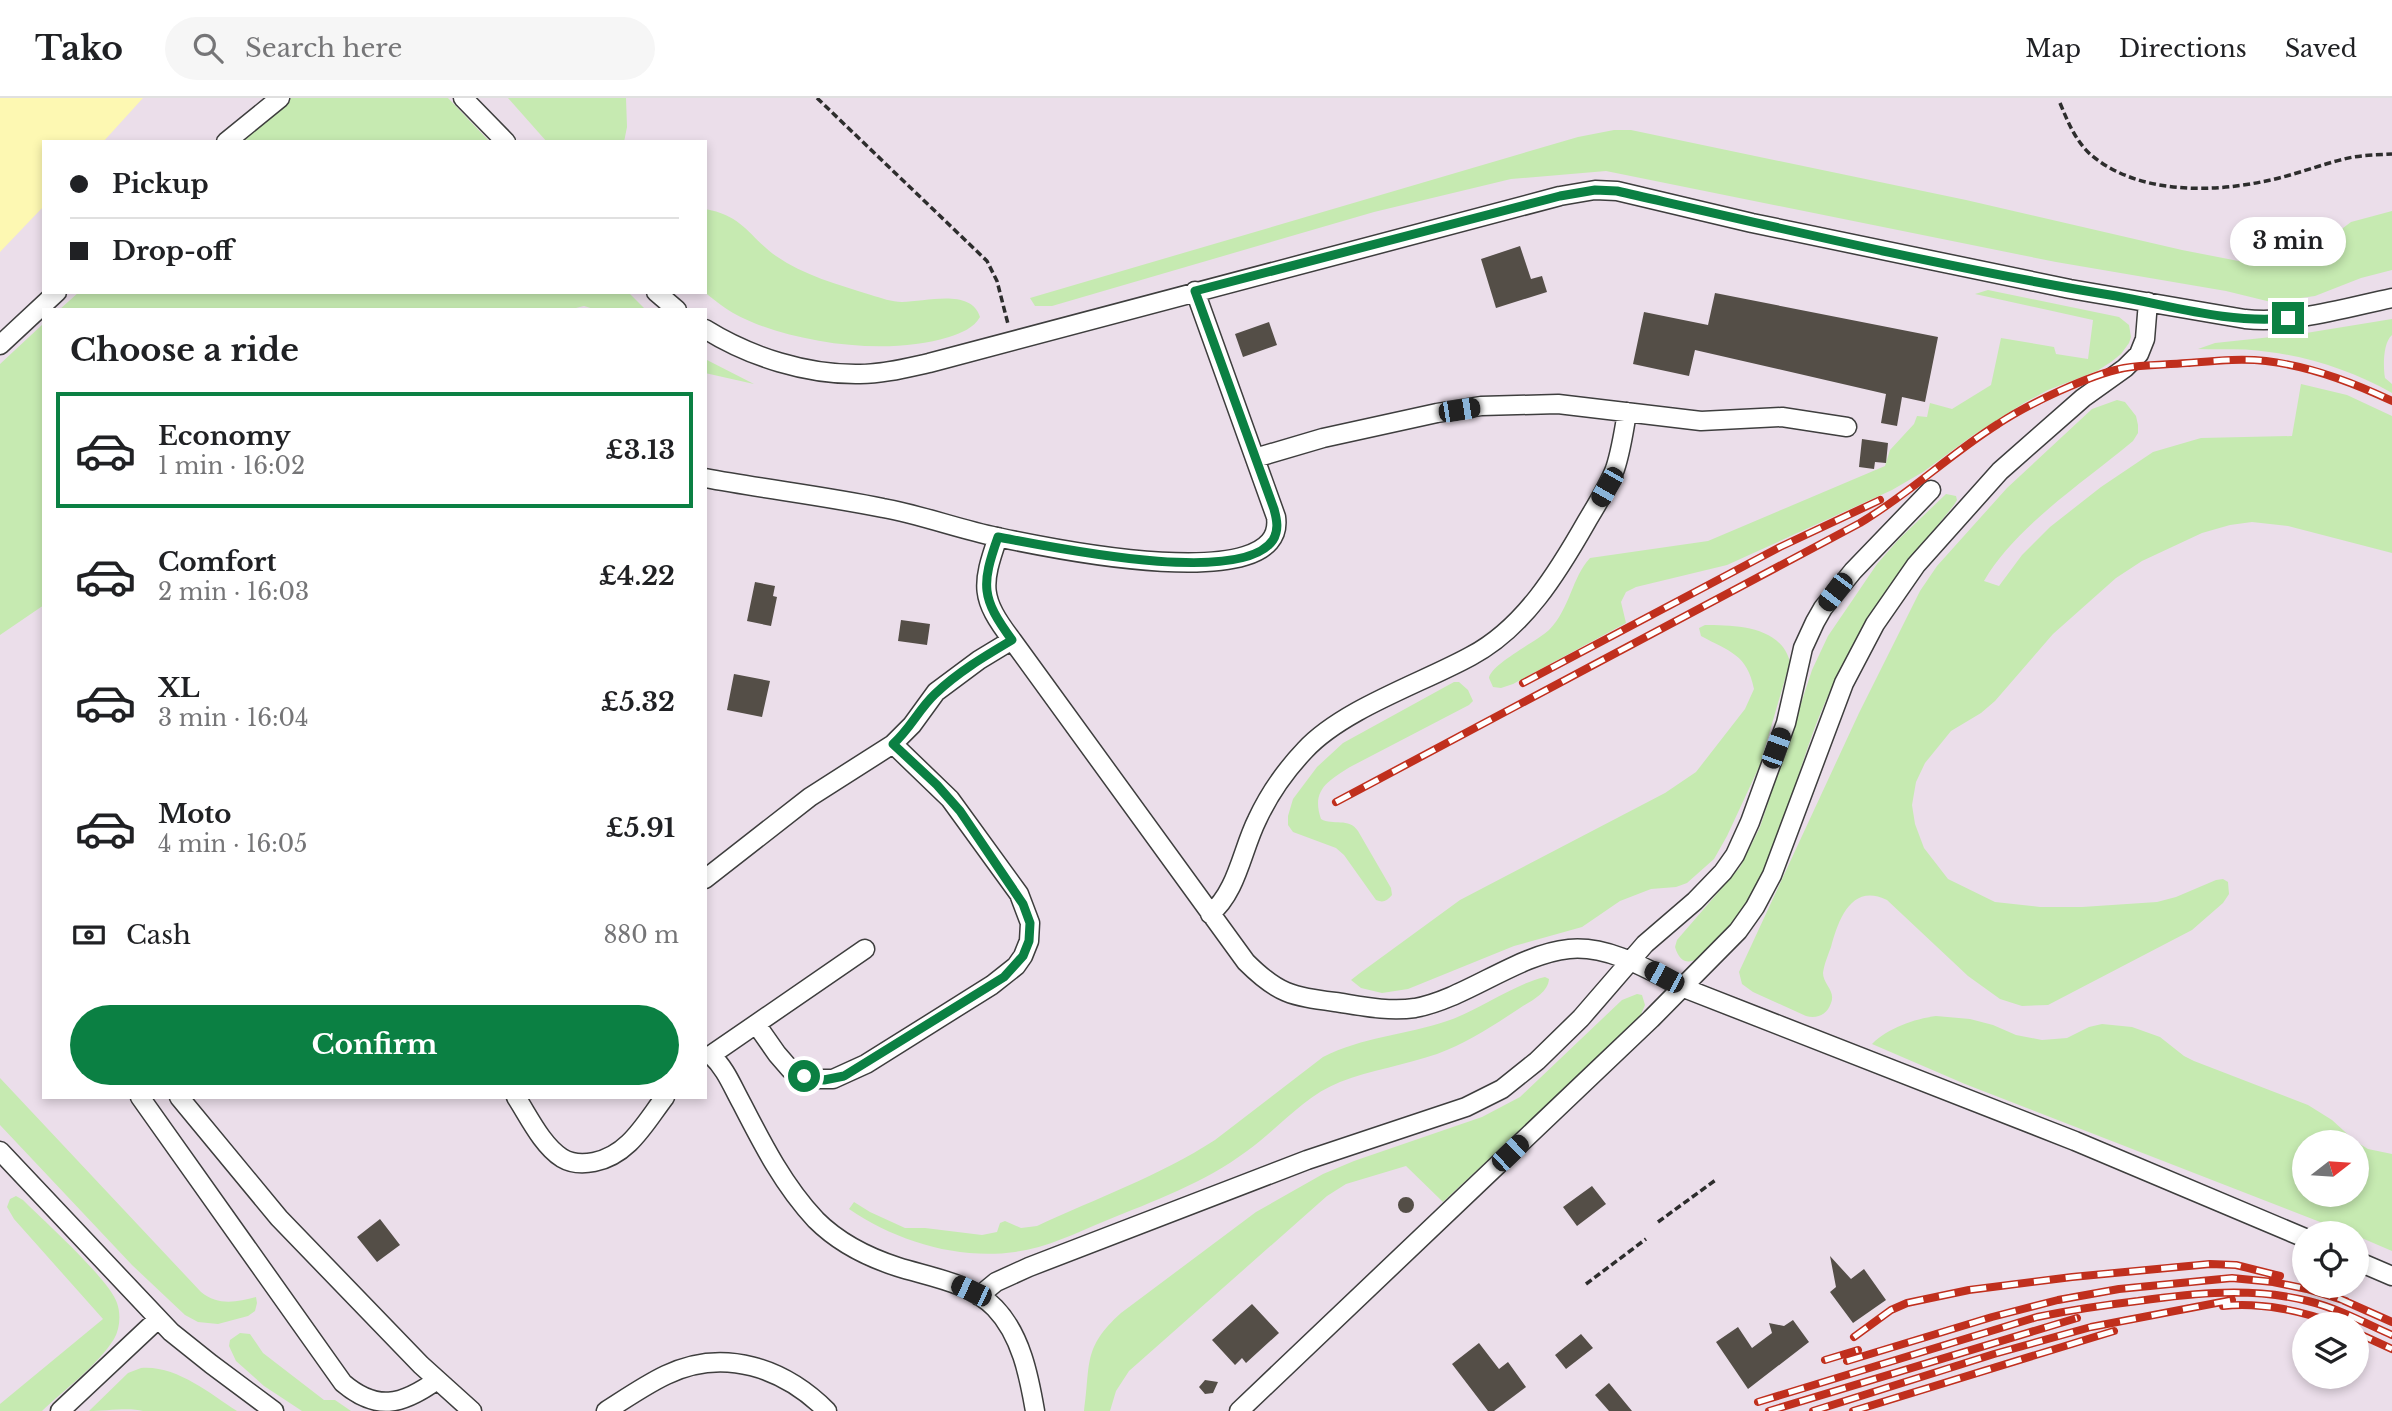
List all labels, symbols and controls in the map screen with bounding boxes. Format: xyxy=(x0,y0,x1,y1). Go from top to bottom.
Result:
search box xyxy=(165,17,655,80)
text: Tako xyxy=(35,28,123,69)
icon: search xyxy=(189,29,227,67)
text: Search here xyxy=(245,32,402,64)
text: Map xyxy=(2025,34,2081,63)
text: Directions xyxy=(2119,34,2247,63)
text: Saved xyxy=(2285,34,2357,63)
text: Pickup xyxy=(112,168,209,200)
callout: 3 min xyxy=(2230,216,2346,266)
text: 3 min xyxy=(2252,227,2324,255)
text: Drop-off xyxy=(112,235,233,267)
route end xyxy=(2272,302,2304,334)
text: Choose a ride xyxy=(70,330,299,370)
car xyxy=(1437,396,1482,424)
icon: car xyxy=(74,419,137,482)
text: Economy xyxy=(158,420,291,452)
text: £3.13 xyxy=(605,434,675,466)
text: 1 min · 16:02 xyxy=(158,452,305,480)
car xyxy=(1588,464,1627,510)
icon: car xyxy=(74,545,137,608)
text: Comfort xyxy=(158,546,276,578)
text: £4.22 xyxy=(599,560,675,592)
car xyxy=(1814,569,1857,615)
text: 2 min · 16:03 xyxy=(158,578,309,606)
icon: car xyxy=(74,671,137,734)
text: XL xyxy=(158,672,200,704)
text: £5.32 xyxy=(601,686,675,718)
text: 3 min · 16:04 xyxy=(158,704,308,732)
car xyxy=(1759,725,1794,771)
icon: car xyxy=(74,797,137,860)
text: Moto xyxy=(158,798,231,830)
text: £5.91 xyxy=(606,812,675,844)
text: 4 min · 16:05 xyxy=(158,830,307,858)
icon: cash xyxy=(70,916,108,954)
text: Cash xyxy=(126,919,191,951)
text: 880 m xyxy=(603,921,679,949)
car xyxy=(1641,958,1688,996)
button: Confirm xyxy=(70,1005,679,1085)
route start xyxy=(788,1060,820,1092)
north arrow xyxy=(2292,1130,2370,1208)
map controls xyxy=(2292,1130,2369,1389)
car xyxy=(1488,1131,1533,1175)
button: locate xyxy=(2292,1221,2369,1298)
car xyxy=(948,1273,995,1309)
button: layers xyxy=(2292,1312,2369,1389)

